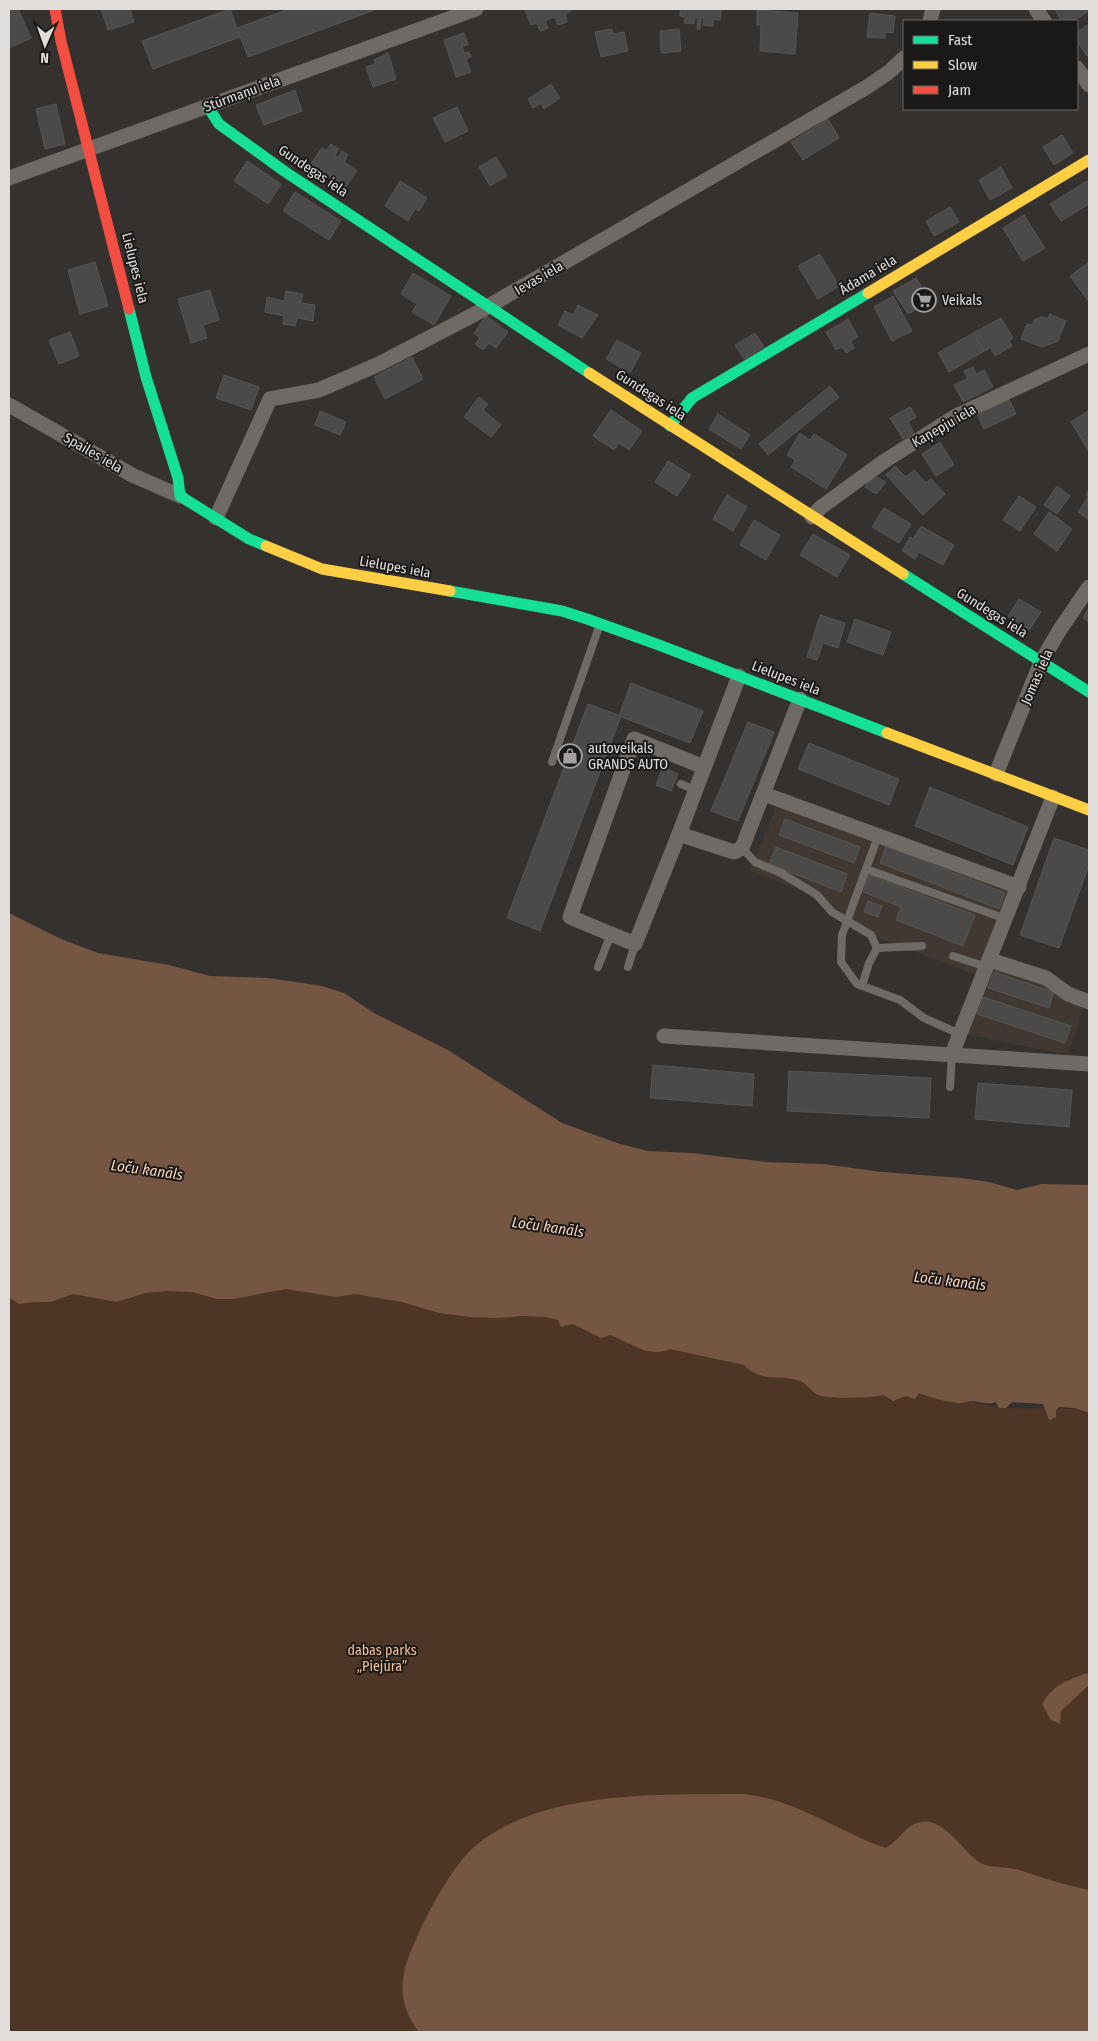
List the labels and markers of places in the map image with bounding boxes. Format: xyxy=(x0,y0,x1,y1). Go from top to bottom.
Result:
supermarket icon: Veikals xyxy=(911,287,937,313)
place label: Veikals xyxy=(942,292,982,309)
place label: autoveikals GRANDS AUTO xyxy=(588,740,668,773)
shop icon: autoveikals GRANDS AUTO xyxy=(557,743,583,769)

